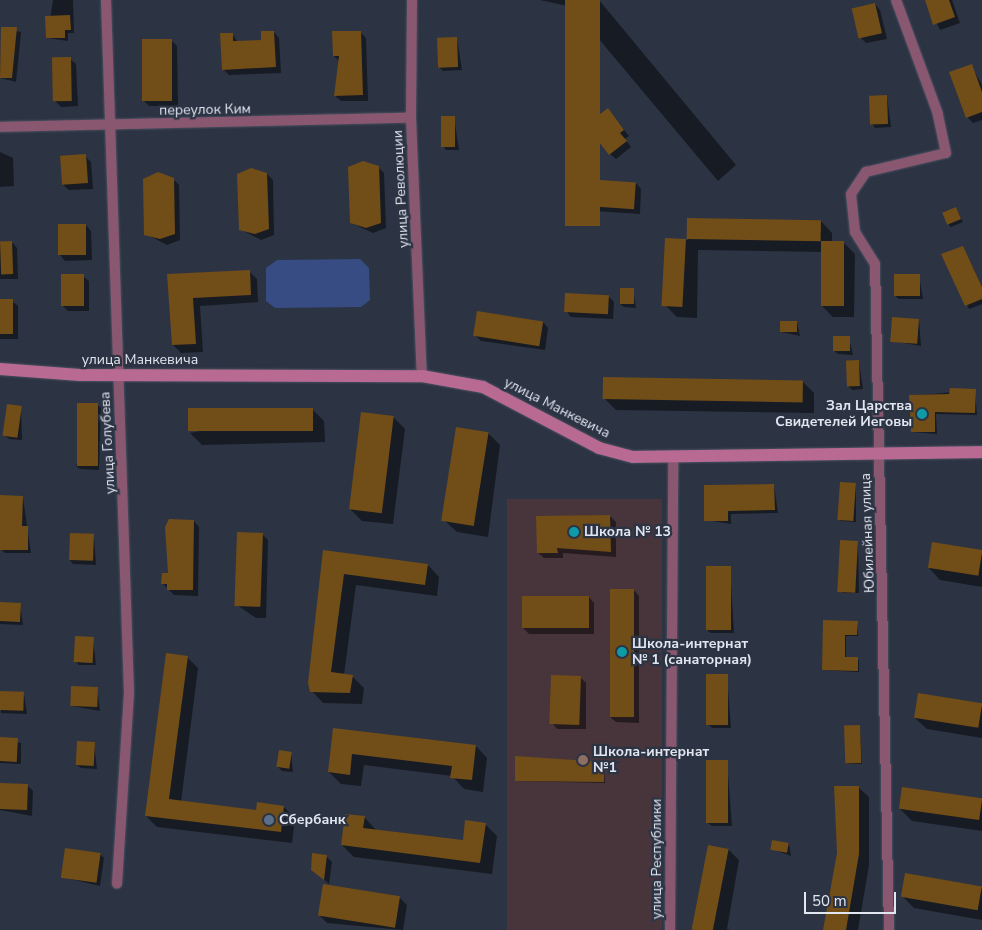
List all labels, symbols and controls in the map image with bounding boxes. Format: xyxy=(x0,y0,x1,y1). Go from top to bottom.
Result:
street label: переулок Ким xyxy=(159,101,251,119)
street label: улица Революции xyxy=(390,130,412,248)
street label: улица Манкевича xyxy=(82,352,198,368)
street label: улица Манкевича xyxy=(501,374,613,442)
street label: улица Голубева xyxy=(97,391,119,495)
place label: Зал Царства Свидетелей Иеговы xyxy=(775,398,912,431)
marker: Зал Царства Свидетелей Иеговы xyxy=(916,408,928,420)
street label: Юбилейная улица xyxy=(858,473,878,593)
place label: Школа № 13 xyxy=(584,524,671,540)
marker: Школа № 13 xyxy=(568,526,580,538)
place label: Школа-интернат № 1 (санаторная) xyxy=(632,636,752,669)
marker: Школа-интернат № 1 (санаторная) xyxy=(616,646,628,658)
place label: Школа-интернат №1 xyxy=(593,744,709,776)
marker: Школа-интернат №1 xyxy=(577,754,589,766)
street label: улица Республики xyxy=(649,799,665,919)
place label: Сбербанк xyxy=(279,812,346,828)
marker: Сбербанк xyxy=(263,814,275,826)
scale bar xyxy=(807,882,900,914)
text: 50 m xyxy=(812,891,847,911)

